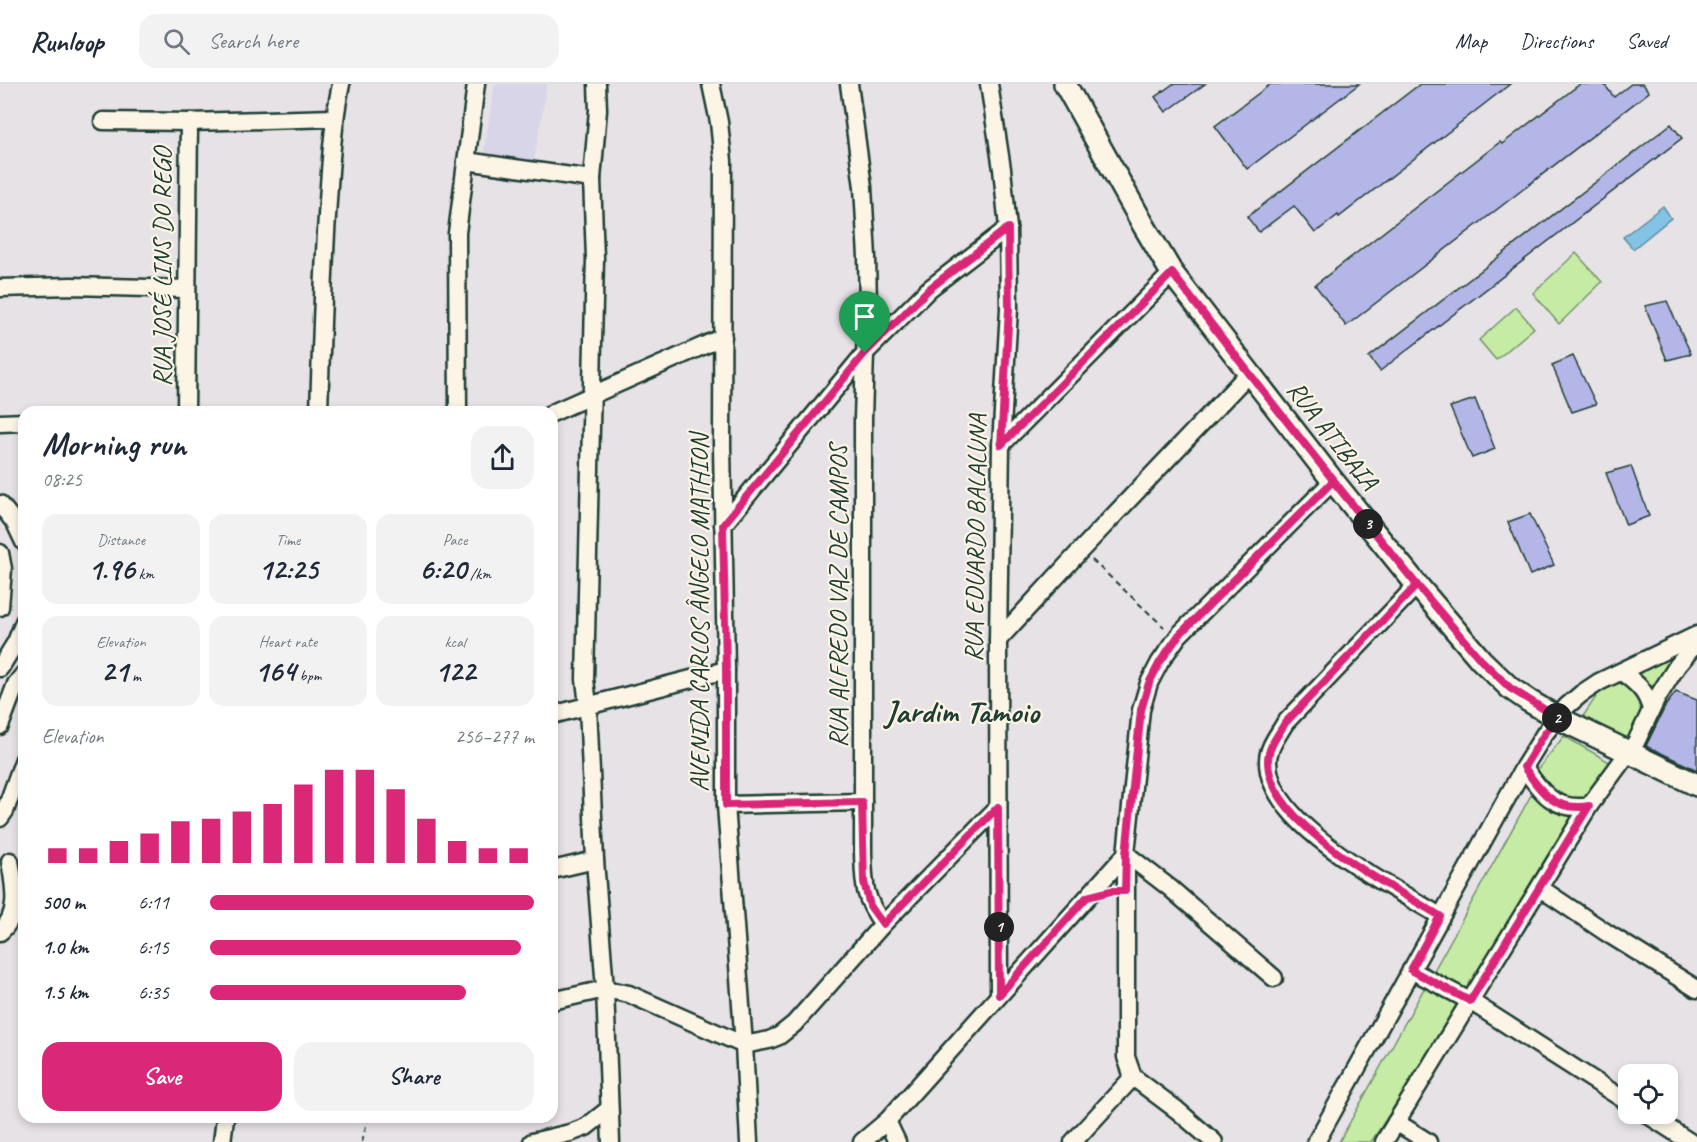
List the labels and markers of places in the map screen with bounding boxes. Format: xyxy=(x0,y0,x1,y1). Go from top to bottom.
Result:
pin xyxy=(839,291,890,353)
pin: 3 xyxy=(1353,509,1383,539)
pin: 2 xyxy=(1542,703,1572,733)
pin: 1 xyxy=(984,912,1014,942)

